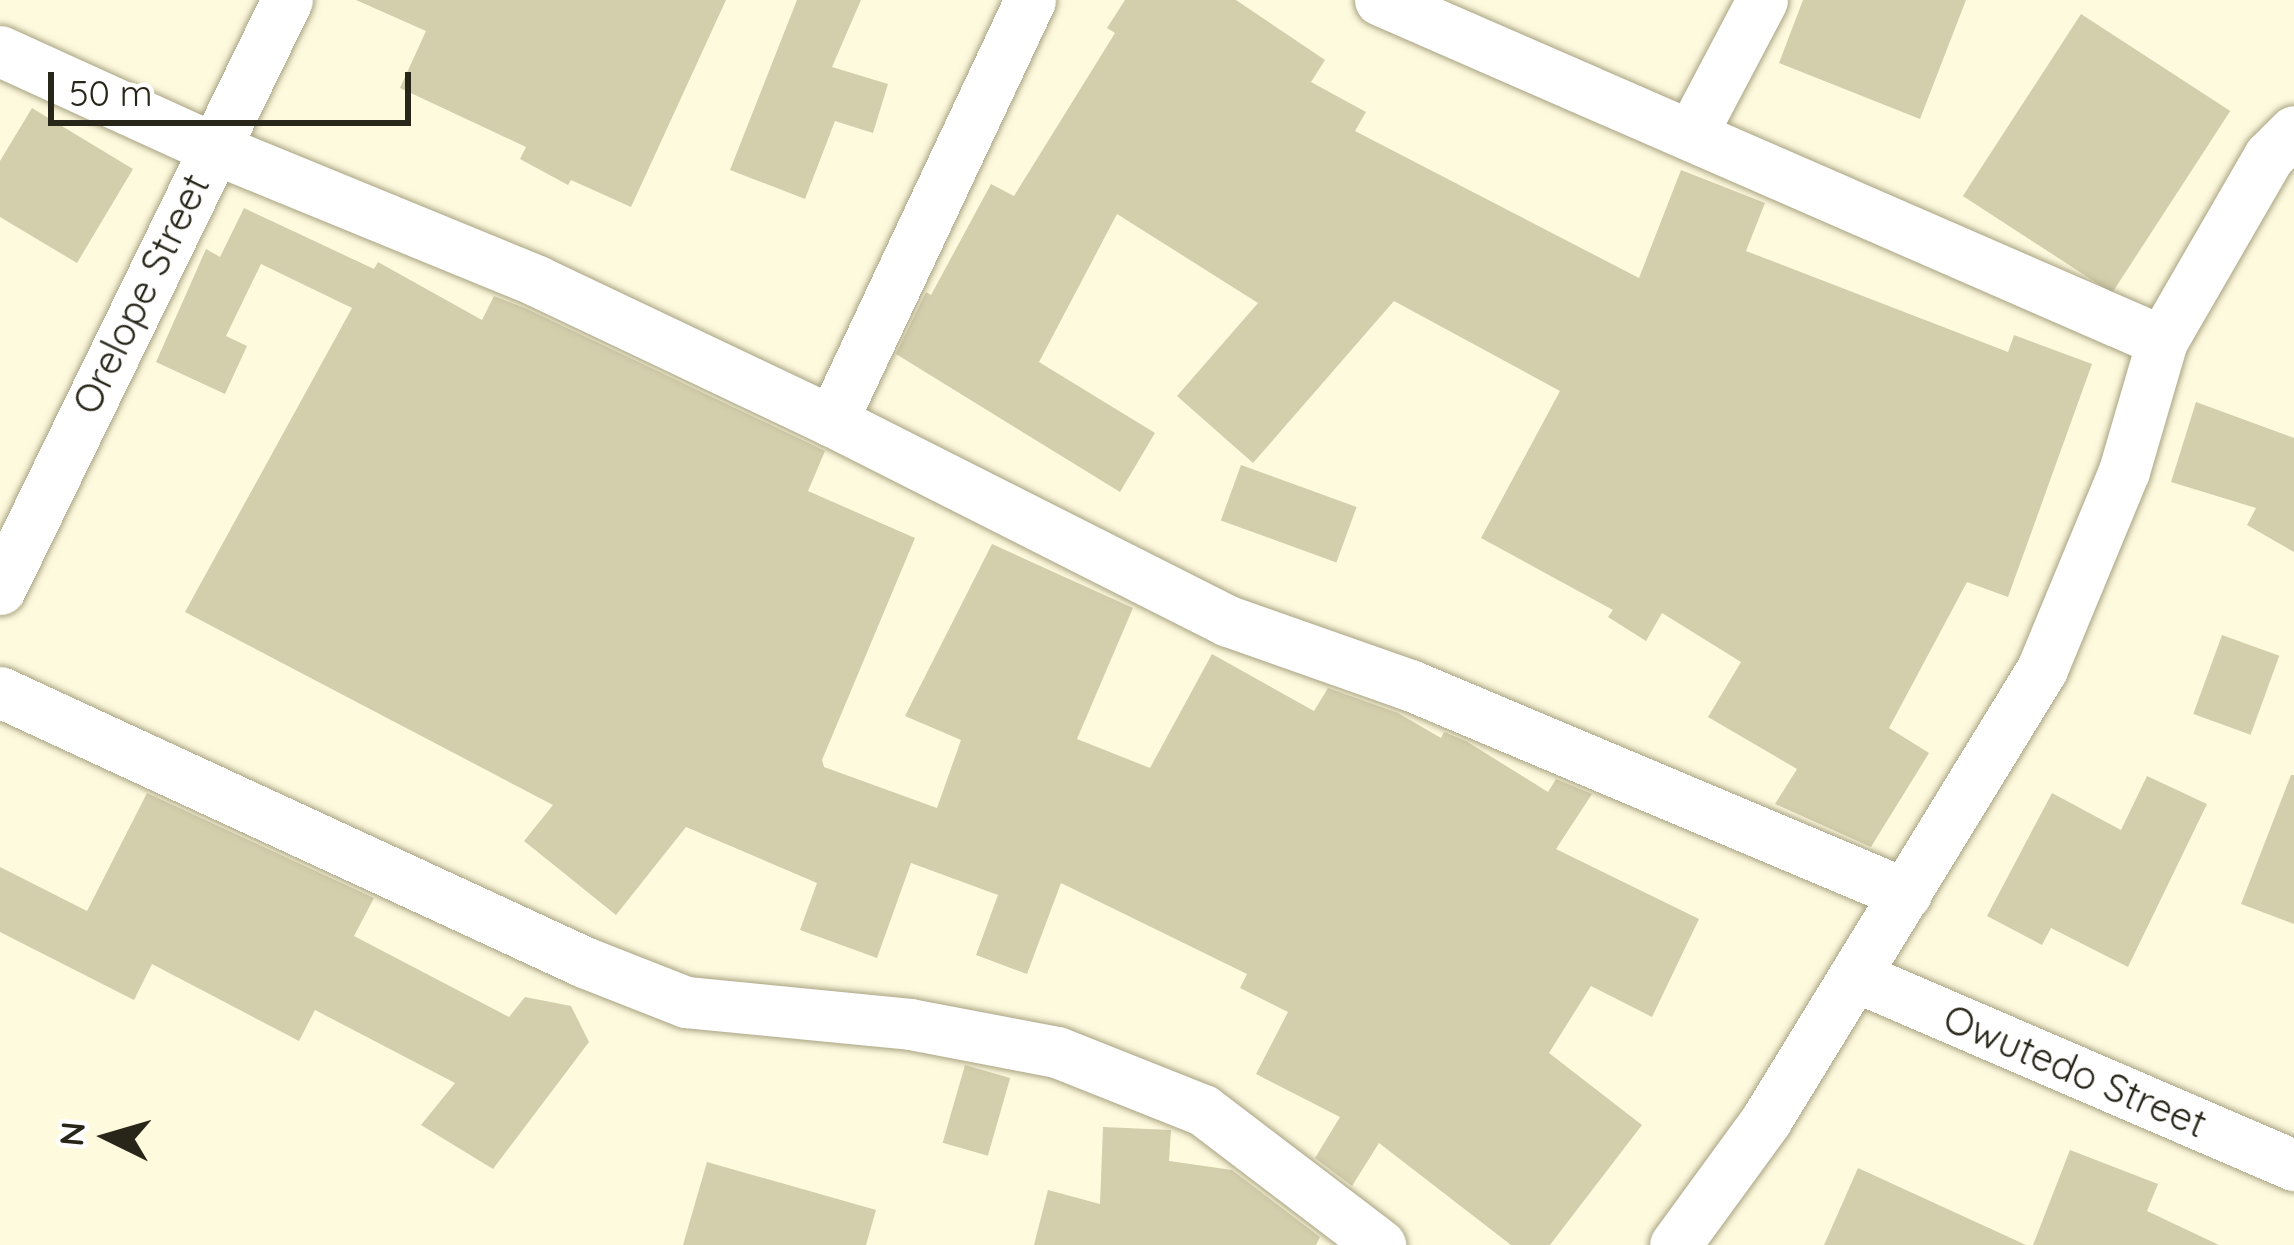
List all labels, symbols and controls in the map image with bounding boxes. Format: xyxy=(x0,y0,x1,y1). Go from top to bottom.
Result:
scale bar xyxy=(54,48,417,122)
text: 50 m xyxy=(69,70,153,115)
street label: Orelope Street xyxy=(63,166,219,422)
street label: Owutedo Street xyxy=(1937,995,2213,1147)
north arrow xyxy=(48,1077,168,1197)
text: N xyxy=(50,1120,93,1148)

